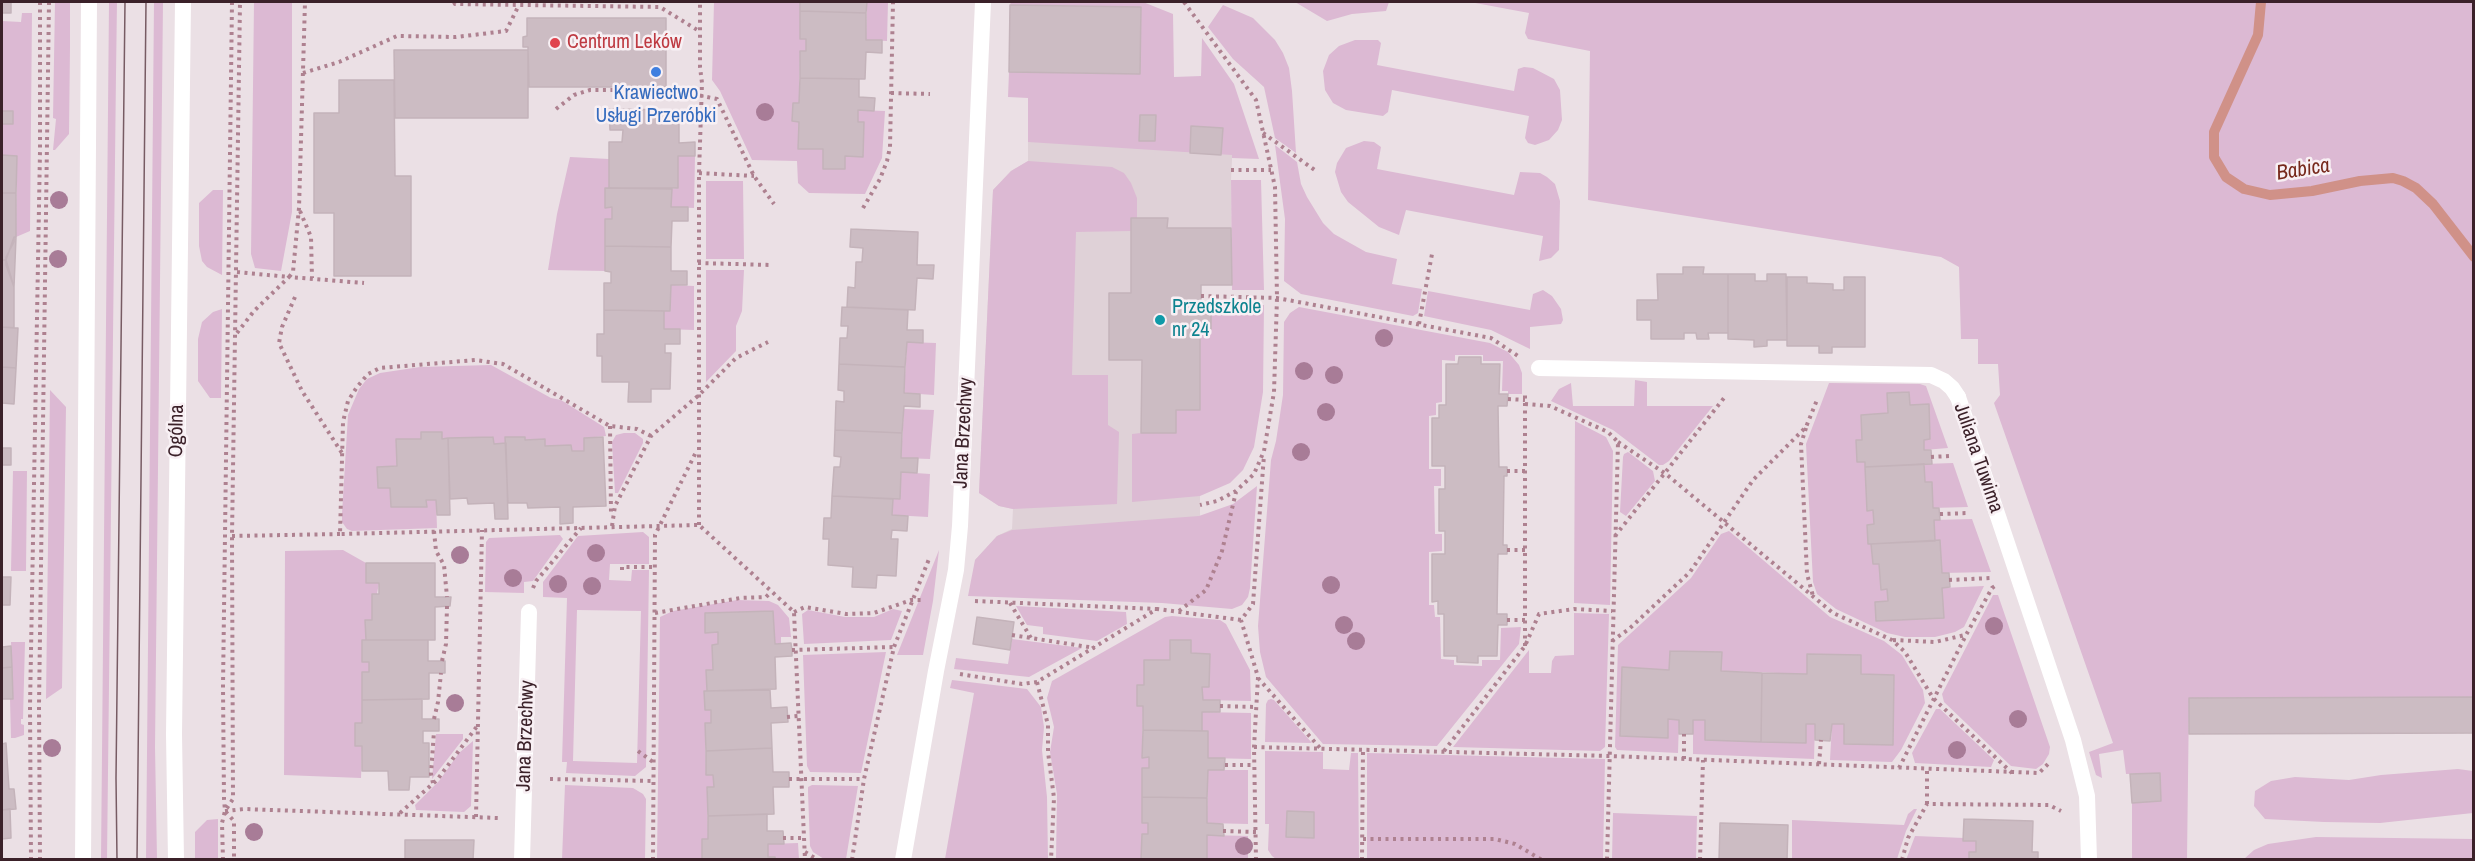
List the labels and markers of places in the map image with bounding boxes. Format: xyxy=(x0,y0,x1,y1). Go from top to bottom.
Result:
place label: Centrum Leków xyxy=(567,31,682,55)
marker: Centrum Leków xyxy=(548,36,562,50)
marker: Krawiectwo Usługi Przeróbki xyxy=(649,65,663,79)
place label: Krawiectwo Usługi Przeróbki xyxy=(595,82,717,129)
place label: Przedszkole nr 24 xyxy=(1172,296,1261,343)
marker: Przedszkole nr 24 xyxy=(1153,313,1167,327)

